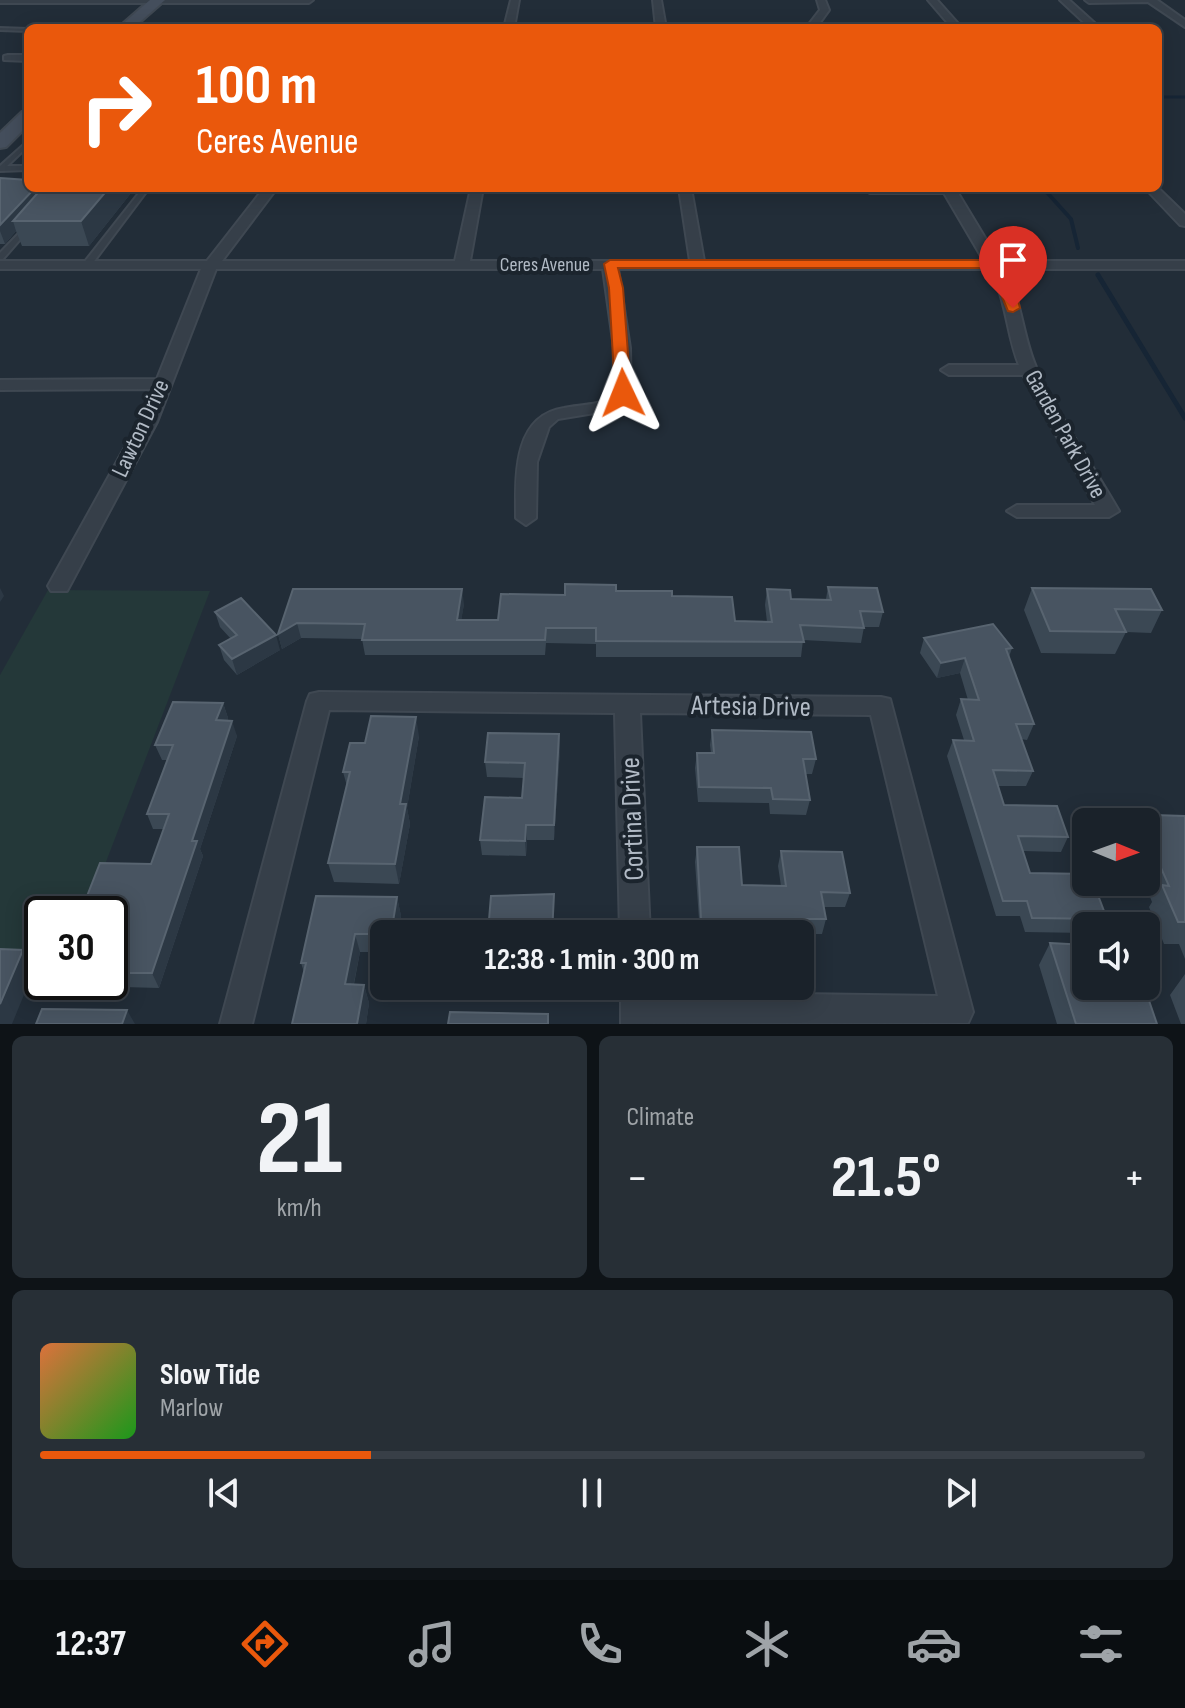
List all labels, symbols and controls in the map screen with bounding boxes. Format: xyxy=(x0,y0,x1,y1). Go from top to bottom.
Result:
text: 100 m xyxy=(196,53,317,120)
icon: right xyxy=(64,56,168,160)
text: Ceres Avenue xyxy=(196,121,359,164)
pin xyxy=(979,226,1047,308)
icon: arrive xyxy=(991,238,1035,282)
street label: Ceres Avenue xyxy=(500,253,590,277)
position arrow xyxy=(581,351,665,435)
street label: Garden Park Drive xyxy=(1018,365,1113,503)
street label: Lawton Drive xyxy=(105,375,176,482)
street label: Artesia Drive xyxy=(690,689,811,724)
street label: Cortina Drive xyxy=(614,757,651,881)
north arrow xyxy=(1072,808,1160,896)
map controls xyxy=(1072,808,1160,1000)
speed limit sign: 30 xyxy=(24,896,128,1000)
button: sound xyxy=(1072,912,1160,1000)
text: 12:38 · 1 min · 300 m xyxy=(485,942,699,978)
text: 21 xyxy=(256,1078,342,1203)
text: Climate xyxy=(627,1102,694,1133)
text: 21.5° xyxy=(831,1142,941,1214)
text: − xyxy=(627,1152,648,1205)
text: + xyxy=(1123,1152,1145,1205)
text: km/h xyxy=(277,1193,322,1224)
text: Slow Tide xyxy=(160,1357,260,1393)
text: Marlow xyxy=(160,1393,223,1424)
icon: previous xyxy=(202,1471,246,1515)
icon: pause xyxy=(570,1471,614,1515)
icon: next xyxy=(939,1471,983,1515)
icon: directions xyxy=(237,1616,293,1672)
icon: music xyxy=(404,1616,460,1672)
icon: phone xyxy=(572,1616,628,1672)
icon: climate xyxy=(739,1616,795,1672)
icon: car xyxy=(906,1616,962,1672)
icon: filters xyxy=(1073,1616,1129,1672)
text: 12:37 xyxy=(56,1623,126,1666)

